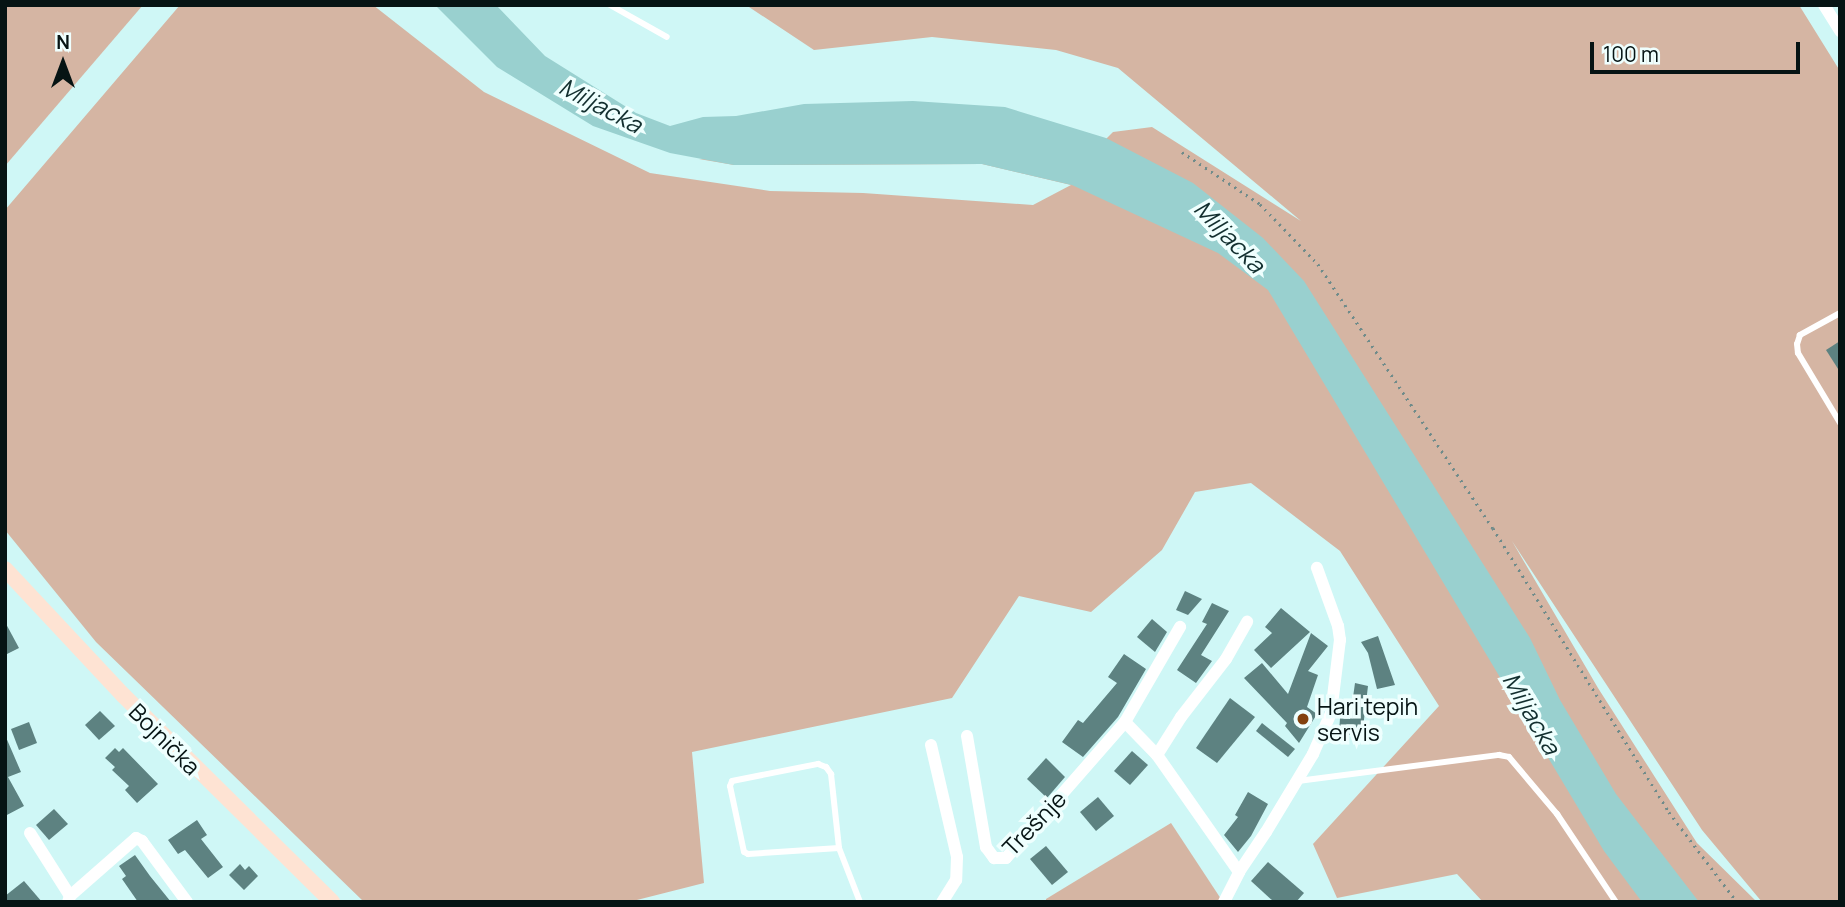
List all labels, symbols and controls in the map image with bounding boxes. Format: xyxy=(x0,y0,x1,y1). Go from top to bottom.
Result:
north arrow xyxy=(28,28,98,98)
scale bar xyxy=(1593,28,1803,72)
text: N xyxy=(56,29,70,55)
text: 100 m xyxy=(1603,40,1659,68)
water label: Miljacka xyxy=(555,71,647,139)
water label: Miljacka xyxy=(1189,194,1271,278)
water label: Miljacka xyxy=(1497,667,1567,759)
place label: Hari tepih servis xyxy=(1317,692,1418,746)
street label: Bojnička xyxy=(124,698,206,780)
marker: Hari tepih servis xyxy=(1295,711,1311,727)
street label: Trešnje xyxy=(997,785,1071,861)

